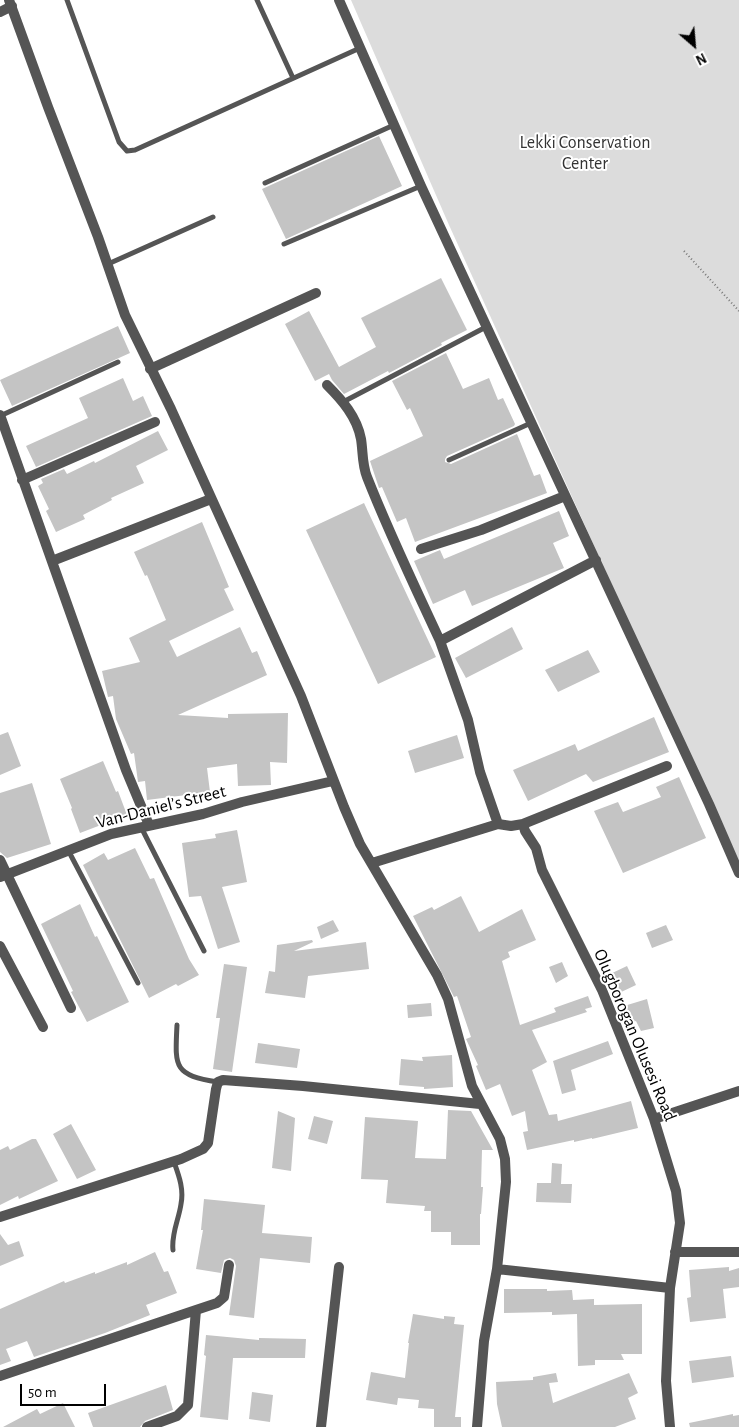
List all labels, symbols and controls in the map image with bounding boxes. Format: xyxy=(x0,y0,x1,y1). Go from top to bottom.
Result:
north arrow xyxy=(669,20,719,70)
text: N xyxy=(693,50,708,67)
park label: Lekki Conservation Center xyxy=(520,132,650,174)
street label: Van-Daniel’s Street xyxy=(94,780,228,834)
street label: Olugborogan Olusesi Road xyxy=(589,946,681,1124)
scale bar xyxy=(22,1374,109,1406)
text: 50 m xyxy=(28,1385,57,1400)

